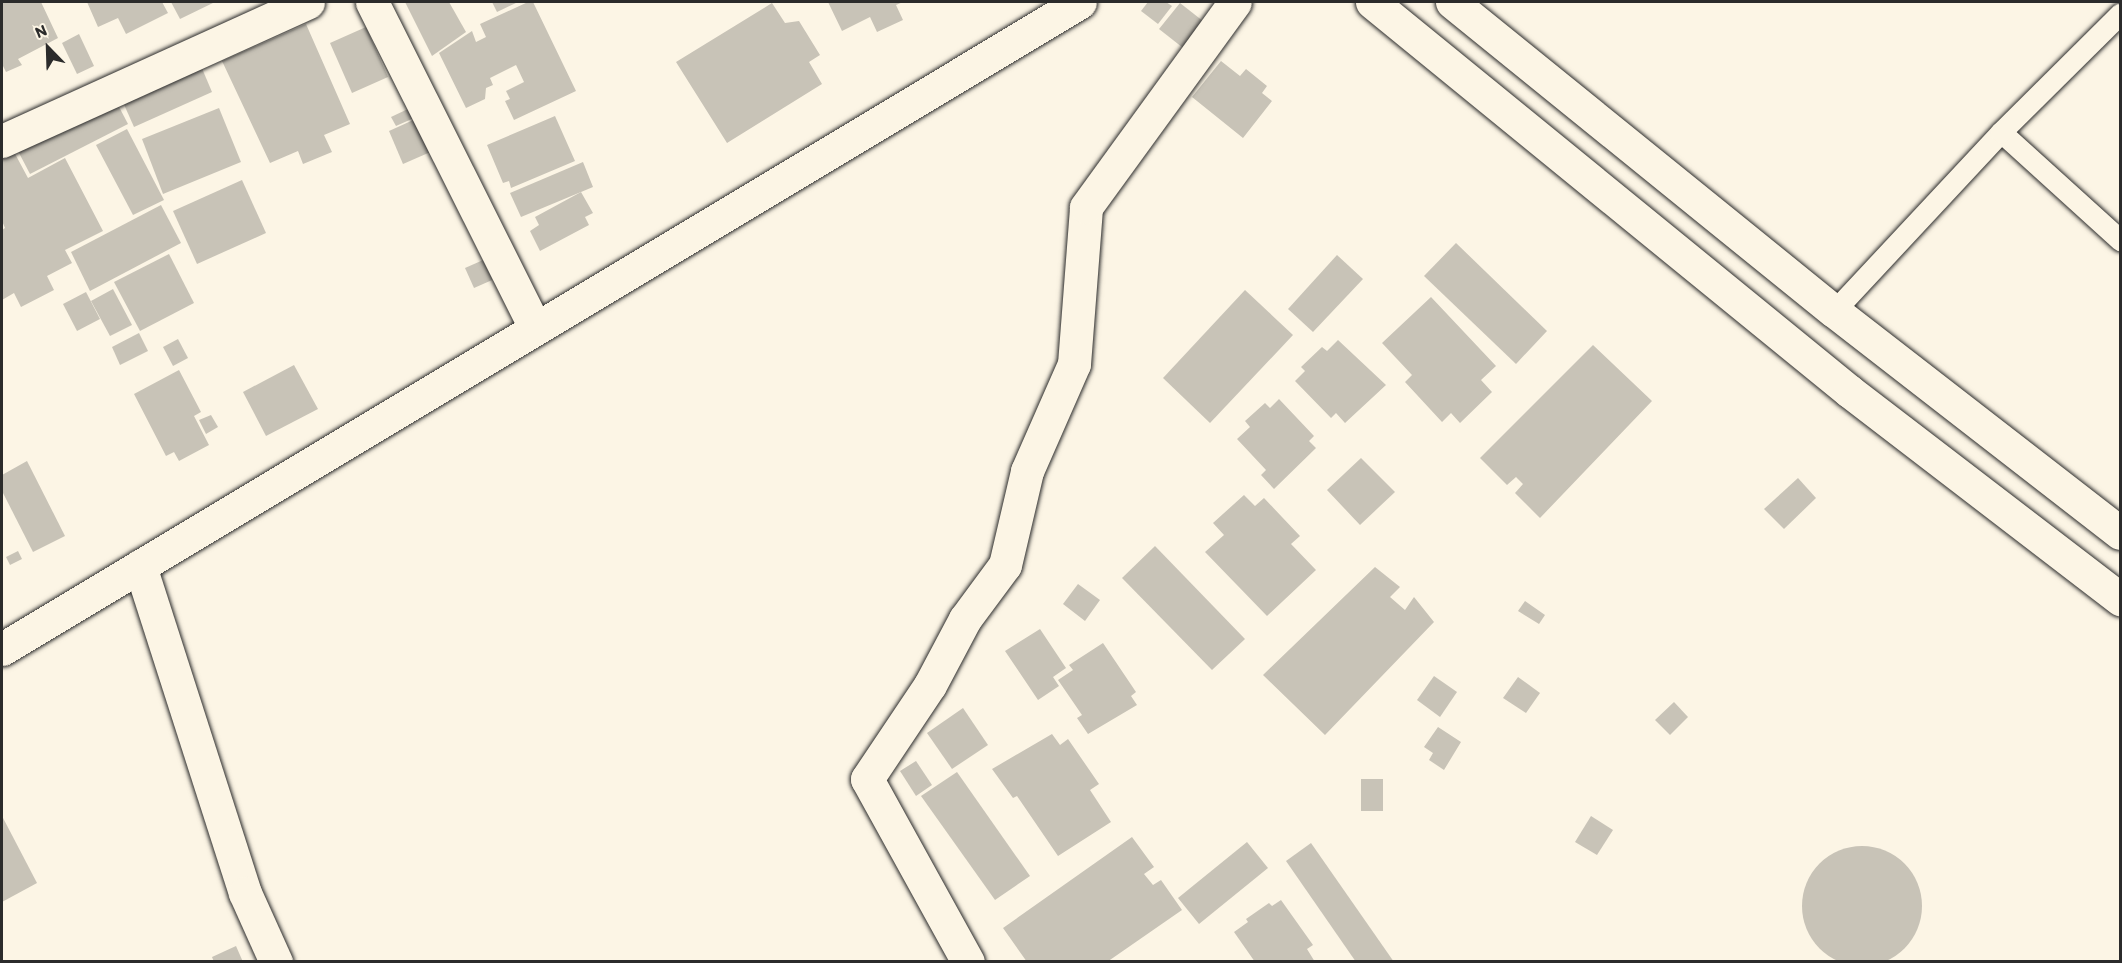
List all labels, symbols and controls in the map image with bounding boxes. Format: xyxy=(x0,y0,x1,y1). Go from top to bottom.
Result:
north arrow xyxy=(18,18,78,78)
text: N xyxy=(32,20,49,42)

